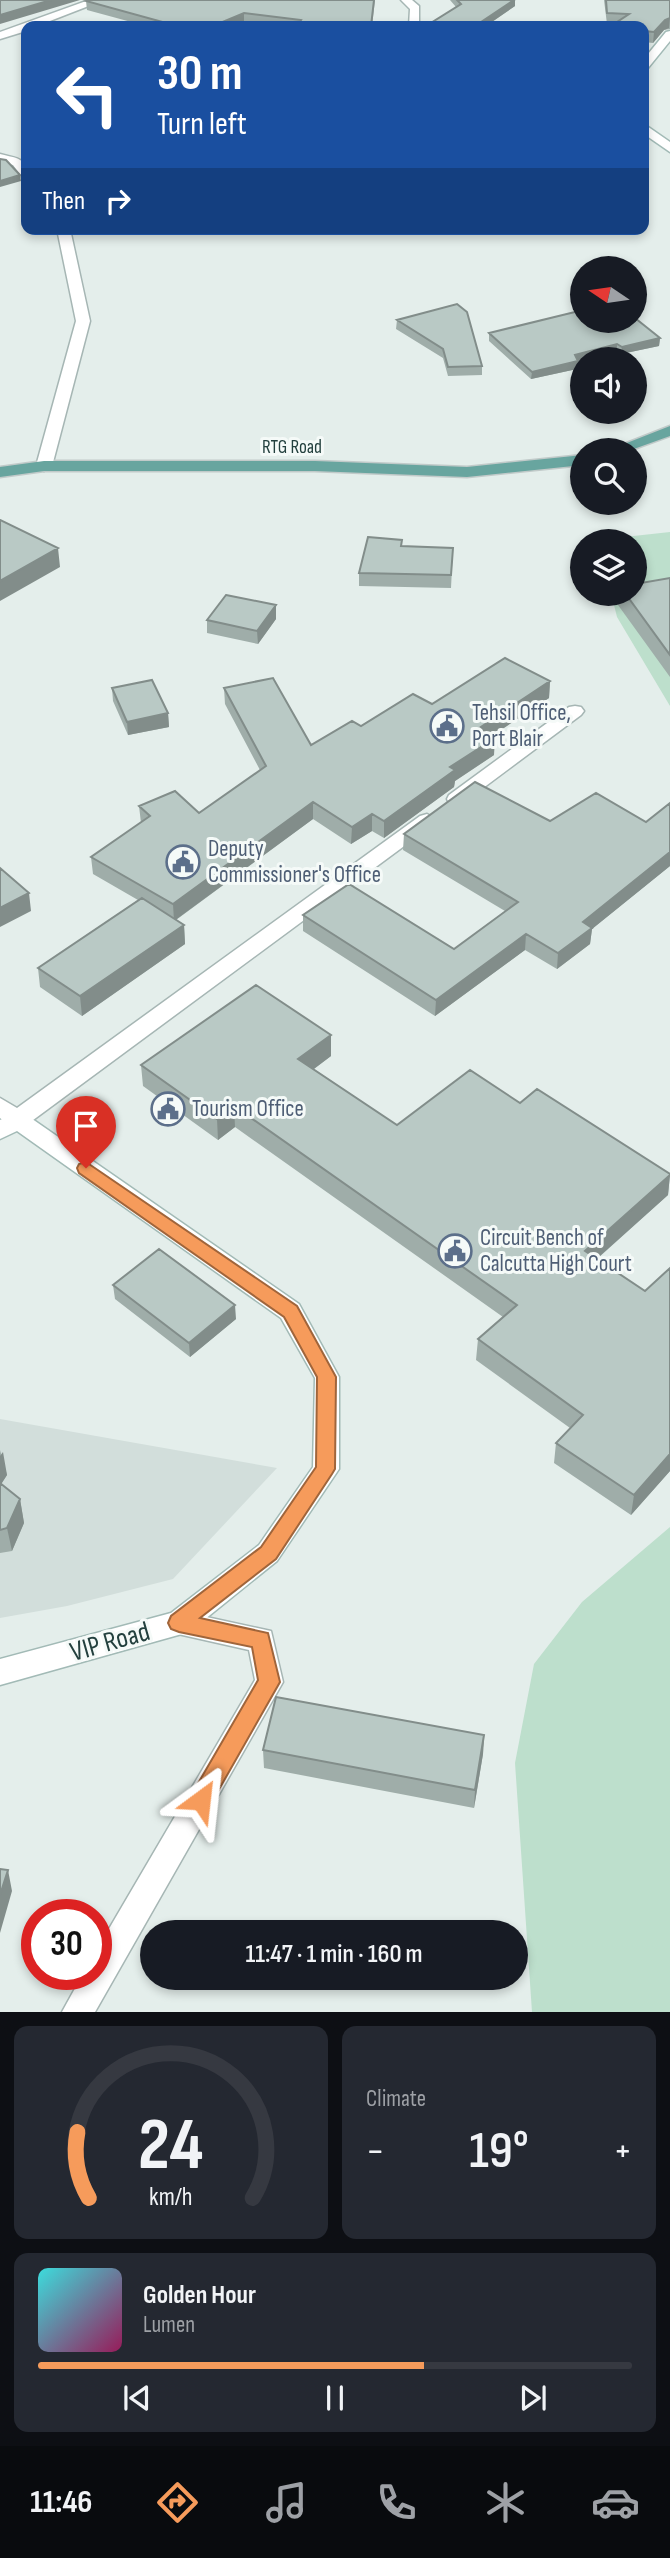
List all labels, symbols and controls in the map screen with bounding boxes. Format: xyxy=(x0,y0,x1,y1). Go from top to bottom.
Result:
text: 30 m xyxy=(157,45,242,104)
icon: left xyxy=(42,49,133,140)
text: Turn left xyxy=(157,105,247,144)
icon: right xyxy=(99,182,137,220)
text: Then xyxy=(42,186,85,217)
north arrow xyxy=(570,256,648,332)
map controls xyxy=(570,256,647,606)
button: sound xyxy=(570,347,647,424)
street label: RTG Road xyxy=(262,436,322,459)
button: search xyxy=(570,438,647,515)
button: layers xyxy=(570,529,647,606)
place label: Tehsil Office, Port Blair xyxy=(472,699,571,753)
public building icon: Tehsil Office, Port Blair xyxy=(428,707,466,745)
place label: Deputy Commissioner's Office xyxy=(208,835,381,889)
public building icon: Deputy Commissioner's Office xyxy=(164,843,202,881)
public building icon: Tourism Office xyxy=(149,1090,187,1128)
place label: Tourism Office xyxy=(192,1095,304,1123)
pin xyxy=(56,1096,116,1168)
icon: arrive xyxy=(67,1107,105,1145)
place label: Circuit Bench of Calcutta High Court xyxy=(480,1224,632,1278)
public building icon: Circuit Bench of Calcutta High Court xyxy=(436,1232,474,1270)
street label: VIP Road xyxy=(66,1615,154,1669)
position arrow xyxy=(164,1763,238,1837)
speed limit sign: 30 xyxy=(21,1899,112,1990)
text: 11:47 · 1 min · 160 m xyxy=(245,1939,423,1970)
text: Climate xyxy=(366,2085,426,2113)
text: 24 xyxy=(138,2103,204,2191)
text: 19° xyxy=(469,2120,529,2183)
text: − xyxy=(366,2129,385,2174)
text: + xyxy=(613,2129,632,2174)
text: km/h xyxy=(149,2182,193,2213)
text: Golden Hour xyxy=(143,2280,256,2311)
text: Lumen xyxy=(143,2311,195,2339)
icon: previous xyxy=(118,2379,156,2417)
icon: pause xyxy=(316,2379,354,2417)
icon: next xyxy=(514,2379,552,2417)
icon: directions xyxy=(153,2478,202,2527)
icon: music xyxy=(262,2478,311,2527)
icon: phone xyxy=(372,2478,421,2527)
icon: climate xyxy=(481,2478,530,2527)
icon: car xyxy=(591,2478,640,2527)
text: 11:46 xyxy=(30,2483,92,2522)

